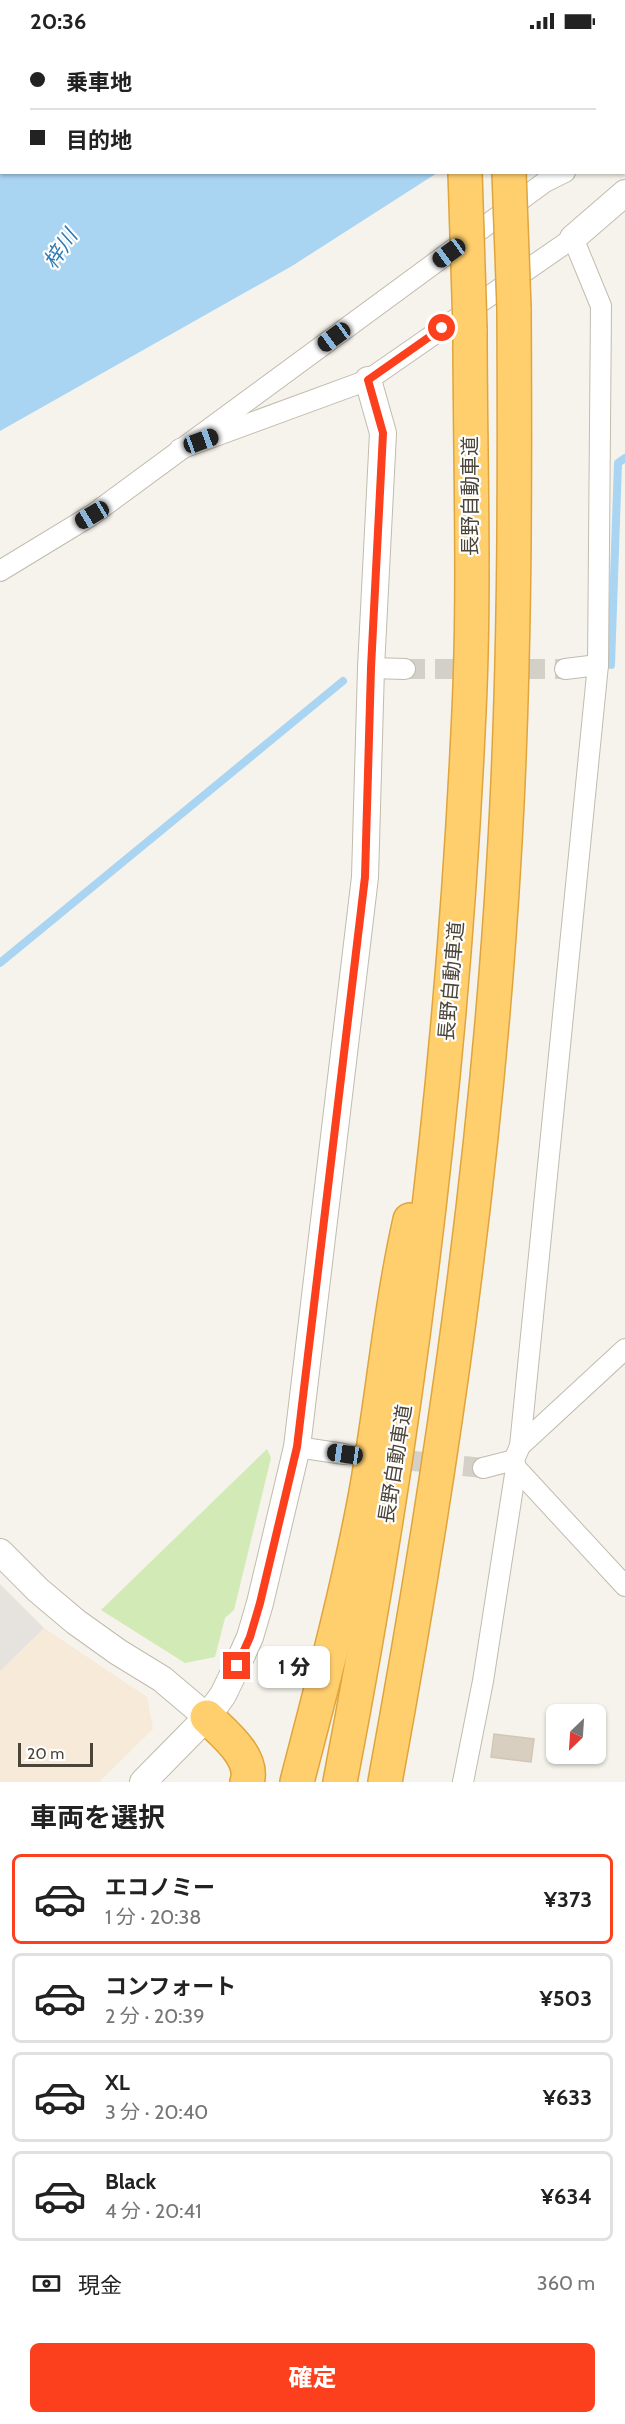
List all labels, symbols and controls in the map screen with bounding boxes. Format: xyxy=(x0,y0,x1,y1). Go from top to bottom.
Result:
text: 20:36 xyxy=(30,8,86,35)
text: 乗車地 xyxy=(66,69,132,96)
text: 目的地 xyxy=(66,127,132,154)
water label: 梓川 xyxy=(38,223,83,273)
car xyxy=(429,235,469,271)
route start xyxy=(428,314,455,341)
car xyxy=(314,319,354,355)
car xyxy=(181,426,221,456)
street label: 長野自動車道 xyxy=(458,436,482,556)
car xyxy=(72,498,112,532)
street label: 長野自動車道 xyxy=(434,920,468,1042)
street label: 長野自動車道 xyxy=(374,1403,416,1525)
car xyxy=(326,1443,364,1465)
callout: 1 分 xyxy=(258,1645,330,1687)
route end xyxy=(223,1652,250,1679)
text: 1 分 xyxy=(278,1655,310,1679)
north arrow xyxy=(546,1704,606,1764)
map controls xyxy=(546,1704,606,1764)
scale bar xyxy=(18,1740,93,1768)
text: 20 m xyxy=(27,1744,64,1763)
text: 車両を選択 xyxy=(30,1801,165,1834)
icon: car xyxy=(33,1872,87,1926)
text: エコノミー xyxy=(105,1874,215,1901)
text: ¥373 xyxy=(544,1886,592,1913)
text: 1 分 · 20:38 xyxy=(105,1905,201,1929)
icon: car xyxy=(33,1971,87,2025)
text: コンフォート xyxy=(105,1973,236,2000)
text: ¥503 xyxy=(540,1985,592,2012)
text: 2 分 · 20:39 xyxy=(105,2004,205,2028)
text: XL xyxy=(105,2069,130,2096)
icon: car xyxy=(33,2070,87,2124)
text: ¥633 xyxy=(543,2084,592,2111)
text: 3 分 · 20:40 xyxy=(105,2100,208,2124)
text: Black xyxy=(105,2168,156,2195)
icon: car xyxy=(33,2169,87,2223)
text: ¥634 xyxy=(541,2183,592,2210)
text: 4 分 · 20:41 xyxy=(105,2199,202,2223)
icon: cash xyxy=(30,2267,63,2300)
text: 360 m xyxy=(537,2271,595,2295)
text: 現金 xyxy=(78,2272,122,2299)
button: 確定 xyxy=(30,2343,595,2412)

